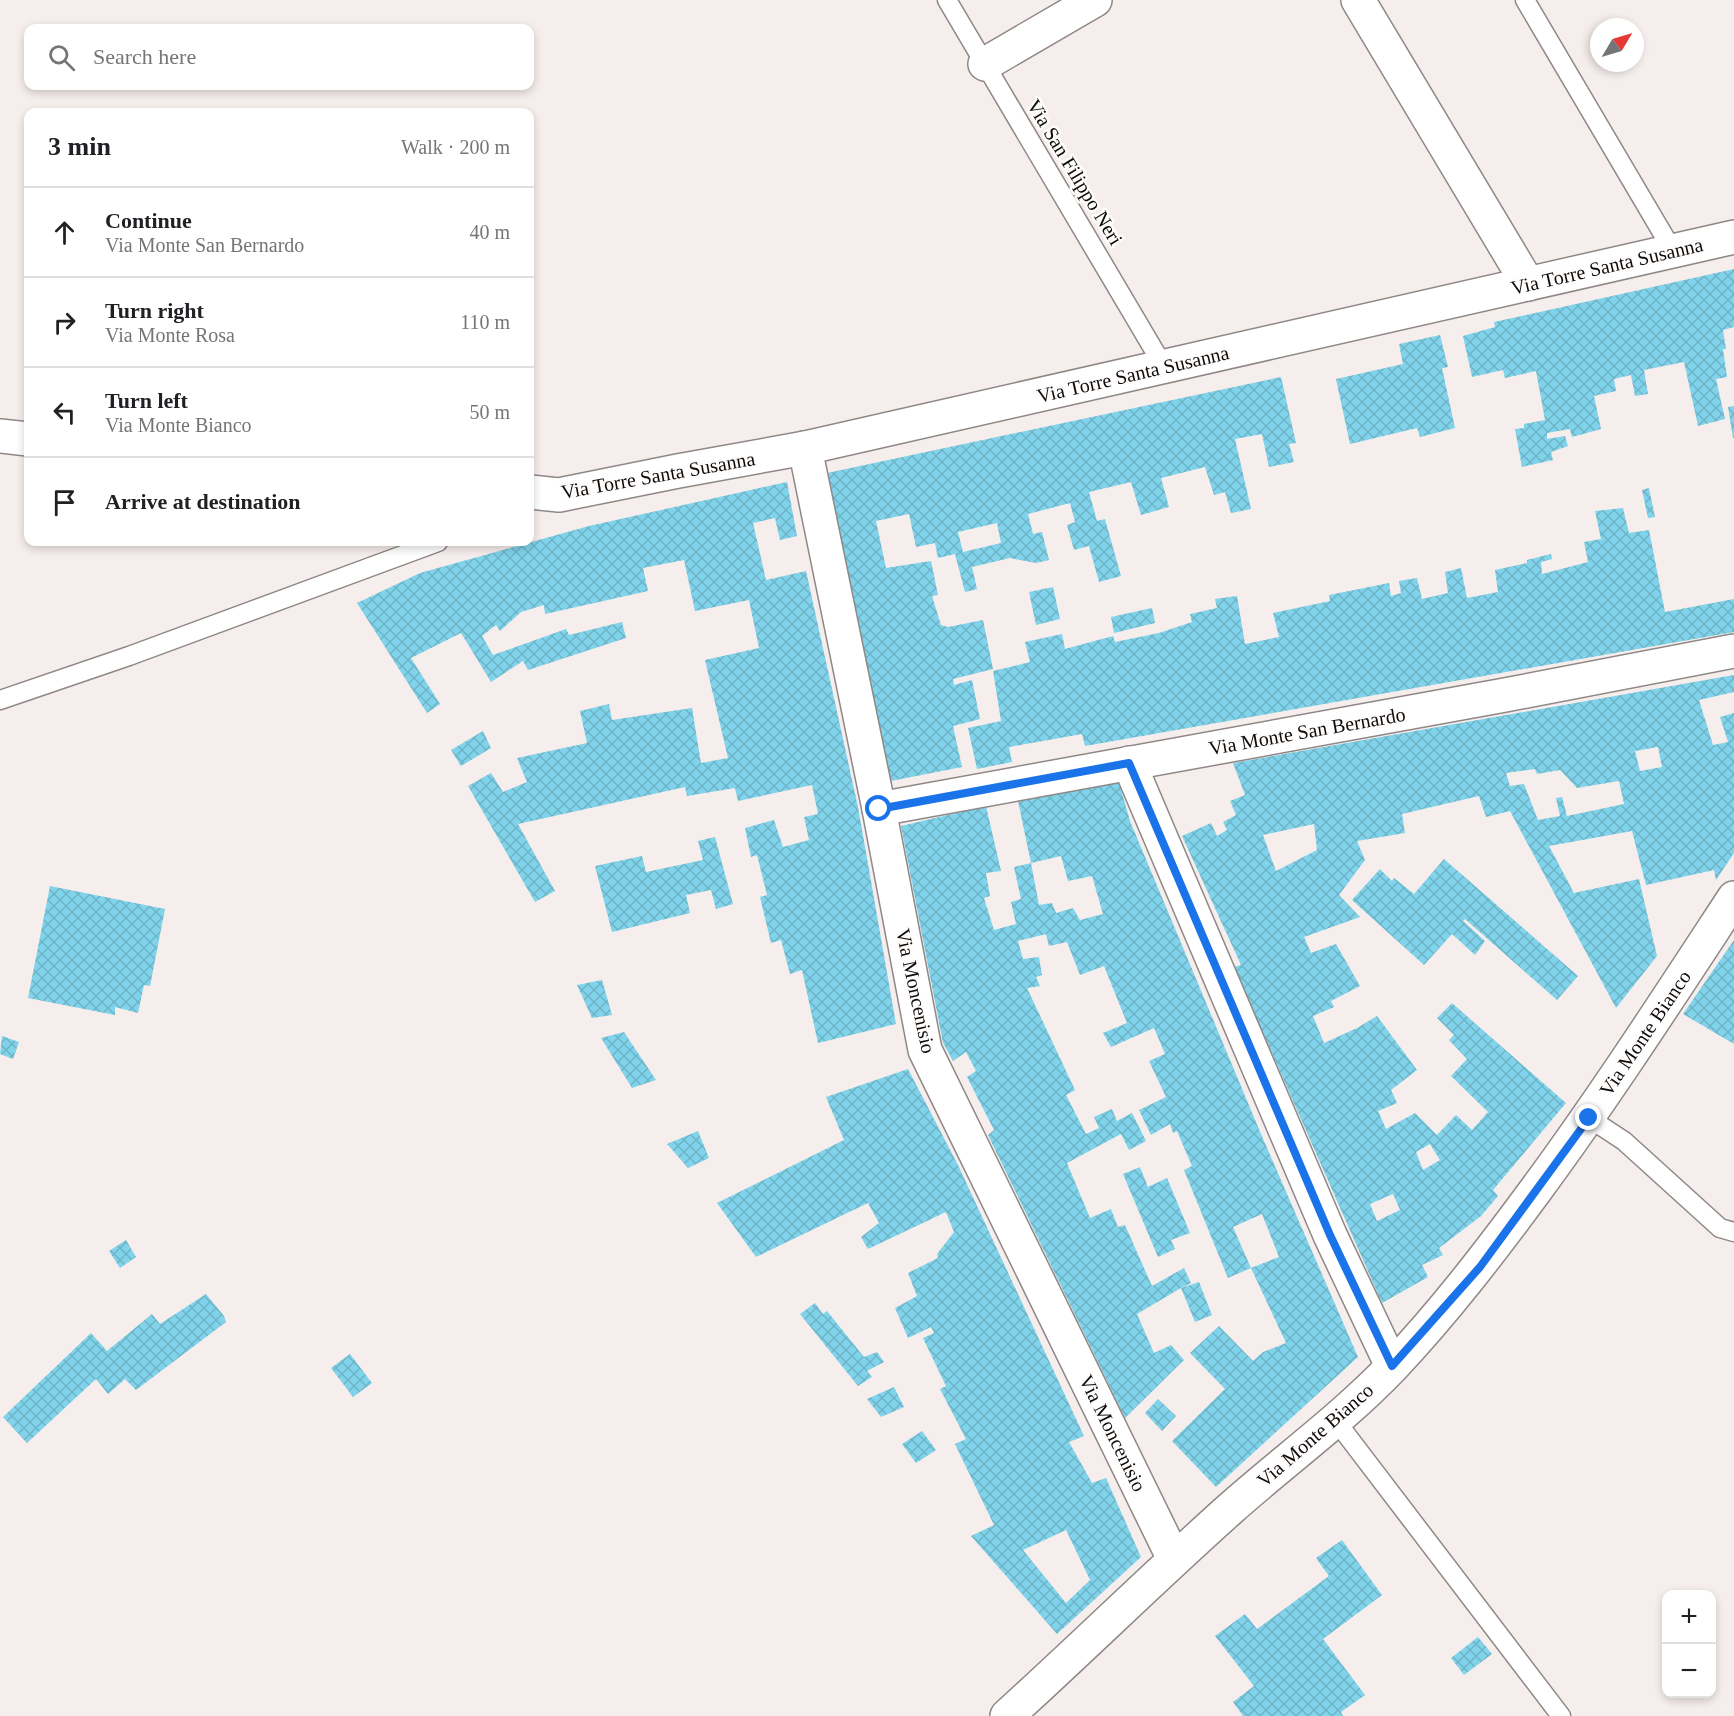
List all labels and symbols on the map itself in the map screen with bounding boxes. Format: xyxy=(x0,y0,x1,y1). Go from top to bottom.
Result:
north arrow xyxy=(1590,18,1644,72)
street label: Via San Filippo Neri xyxy=(1022,95,1127,250)
street label: Via Torre Santa Susanna xyxy=(1509,233,1705,299)
street label: Via Torre Santa Susanna xyxy=(1035,341,1231,407)
street label: Via Torre Santa Susanna xyxy=(559,447,757,503)
street label: Via Monte San Bernardo xyxy=(1207,703,1407,759)
route start xyxy=(865,795,891,821)
street label: Via Moncenisio xyxy=(892,927,940,1055)
street label: Via Monte Bianco xyxy=(1595,966,1695,1100)
route end xyxy=(1575,1104,1601,1130)
street label: Via Moncenisio xyxy=(1075,1371,1151,1495)
street label: Via Monte Bianco xyxy=(1252,1379,1378,1491)

